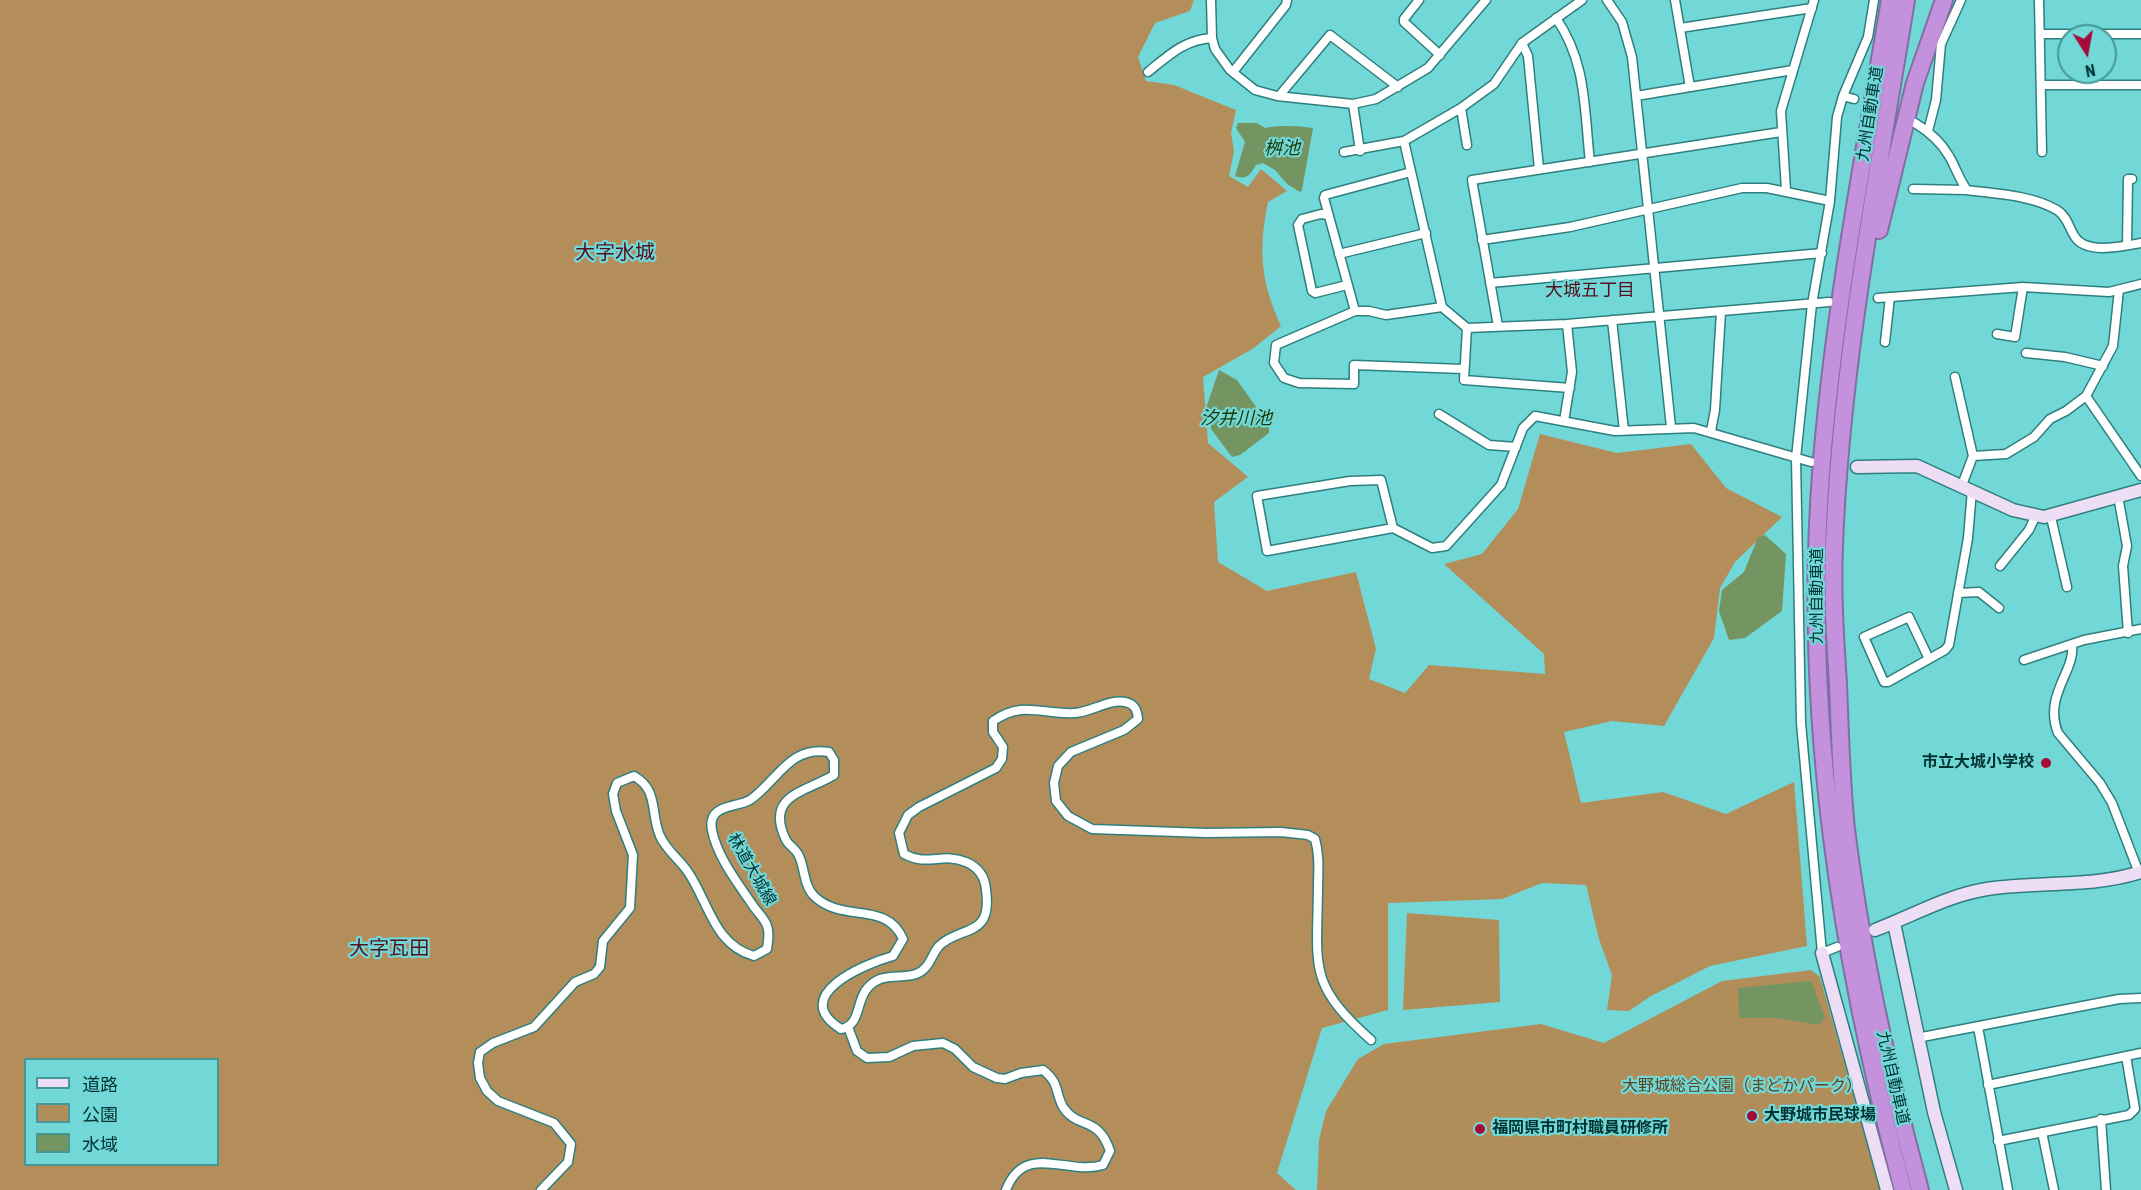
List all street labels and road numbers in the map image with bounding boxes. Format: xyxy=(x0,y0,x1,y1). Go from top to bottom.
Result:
street label: 九州自動車道 xyxy=(1854,65,1888,163)
street label: 九州自動車道 xyxy=(1808,548,1828,644)
street label: 林道大城線 xyxy=(723,831,779,909)
street label: 九州自動車道 xyxy=(1872,1029,1912,1127)

